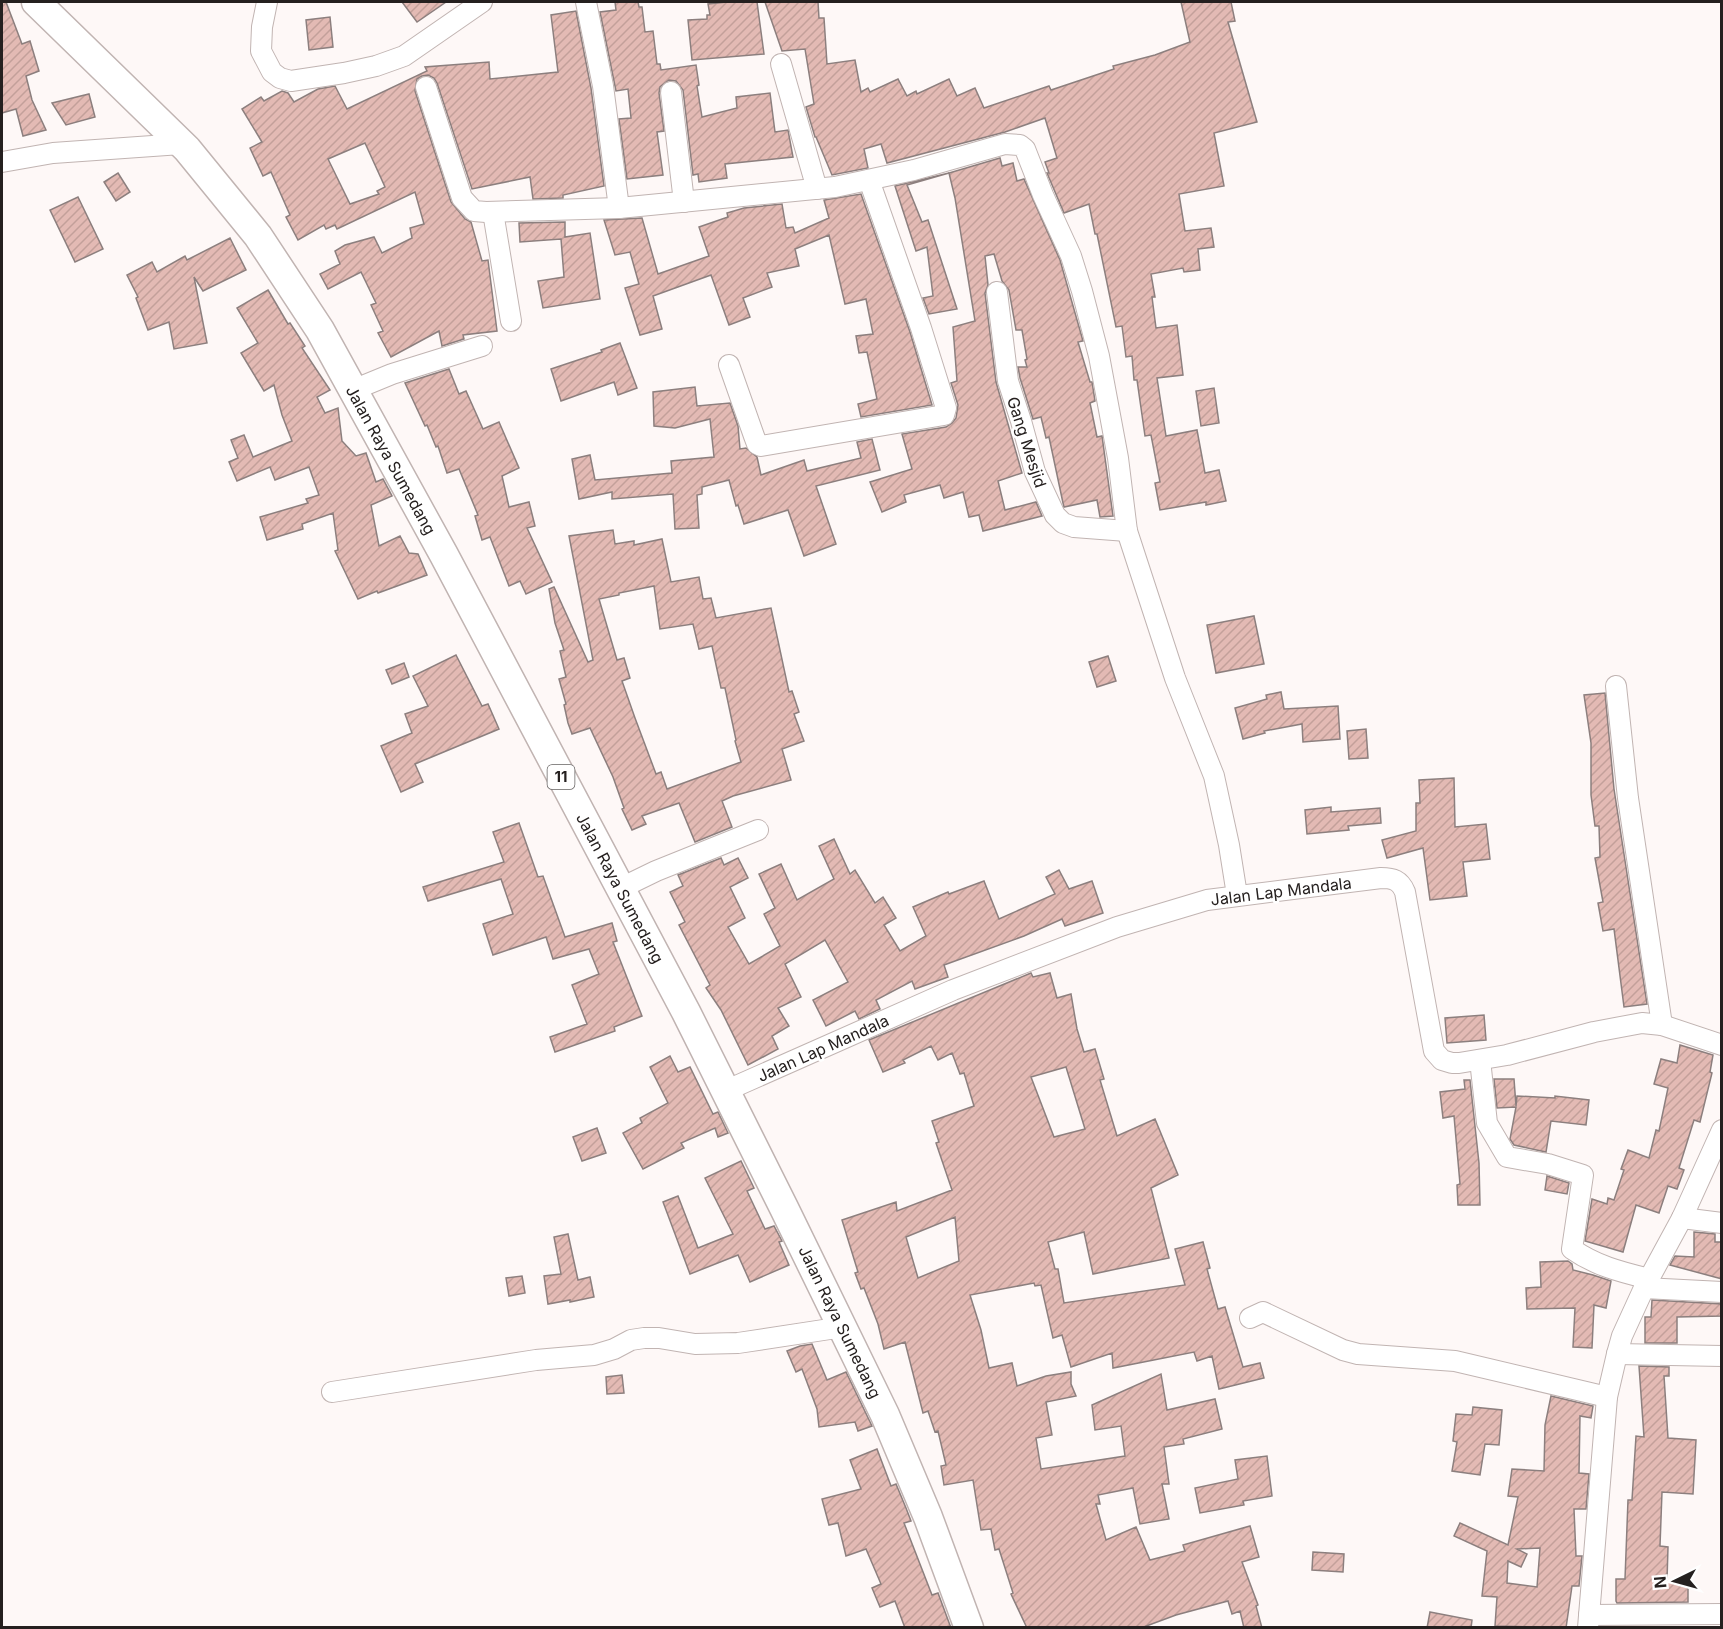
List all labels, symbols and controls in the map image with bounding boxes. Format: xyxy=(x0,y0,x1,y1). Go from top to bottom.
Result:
street label: Jalan Raya Sumedang xyxy=(342,382,440,538)
street label: Gang Mesjid xyxy=(1003,394,1051,490)
road number: 11 xyxy=(548,765,574,789)
street label: Jalan Raya Sumedang xyxy=(572,809,668,967)
street label: Jalan Lap Mandala xyxy=(1209,872,1353,910)
street label: Jalan Lap Mandala xyxy=(754,1010,892,1086)
street label: Jalan Raya Sumedang xyxy=(794,1242,886,1402)
north arrow xyxy=(1645,1551,1705,1611)
text: N xyxy=(1650,1575,1671,1589)

